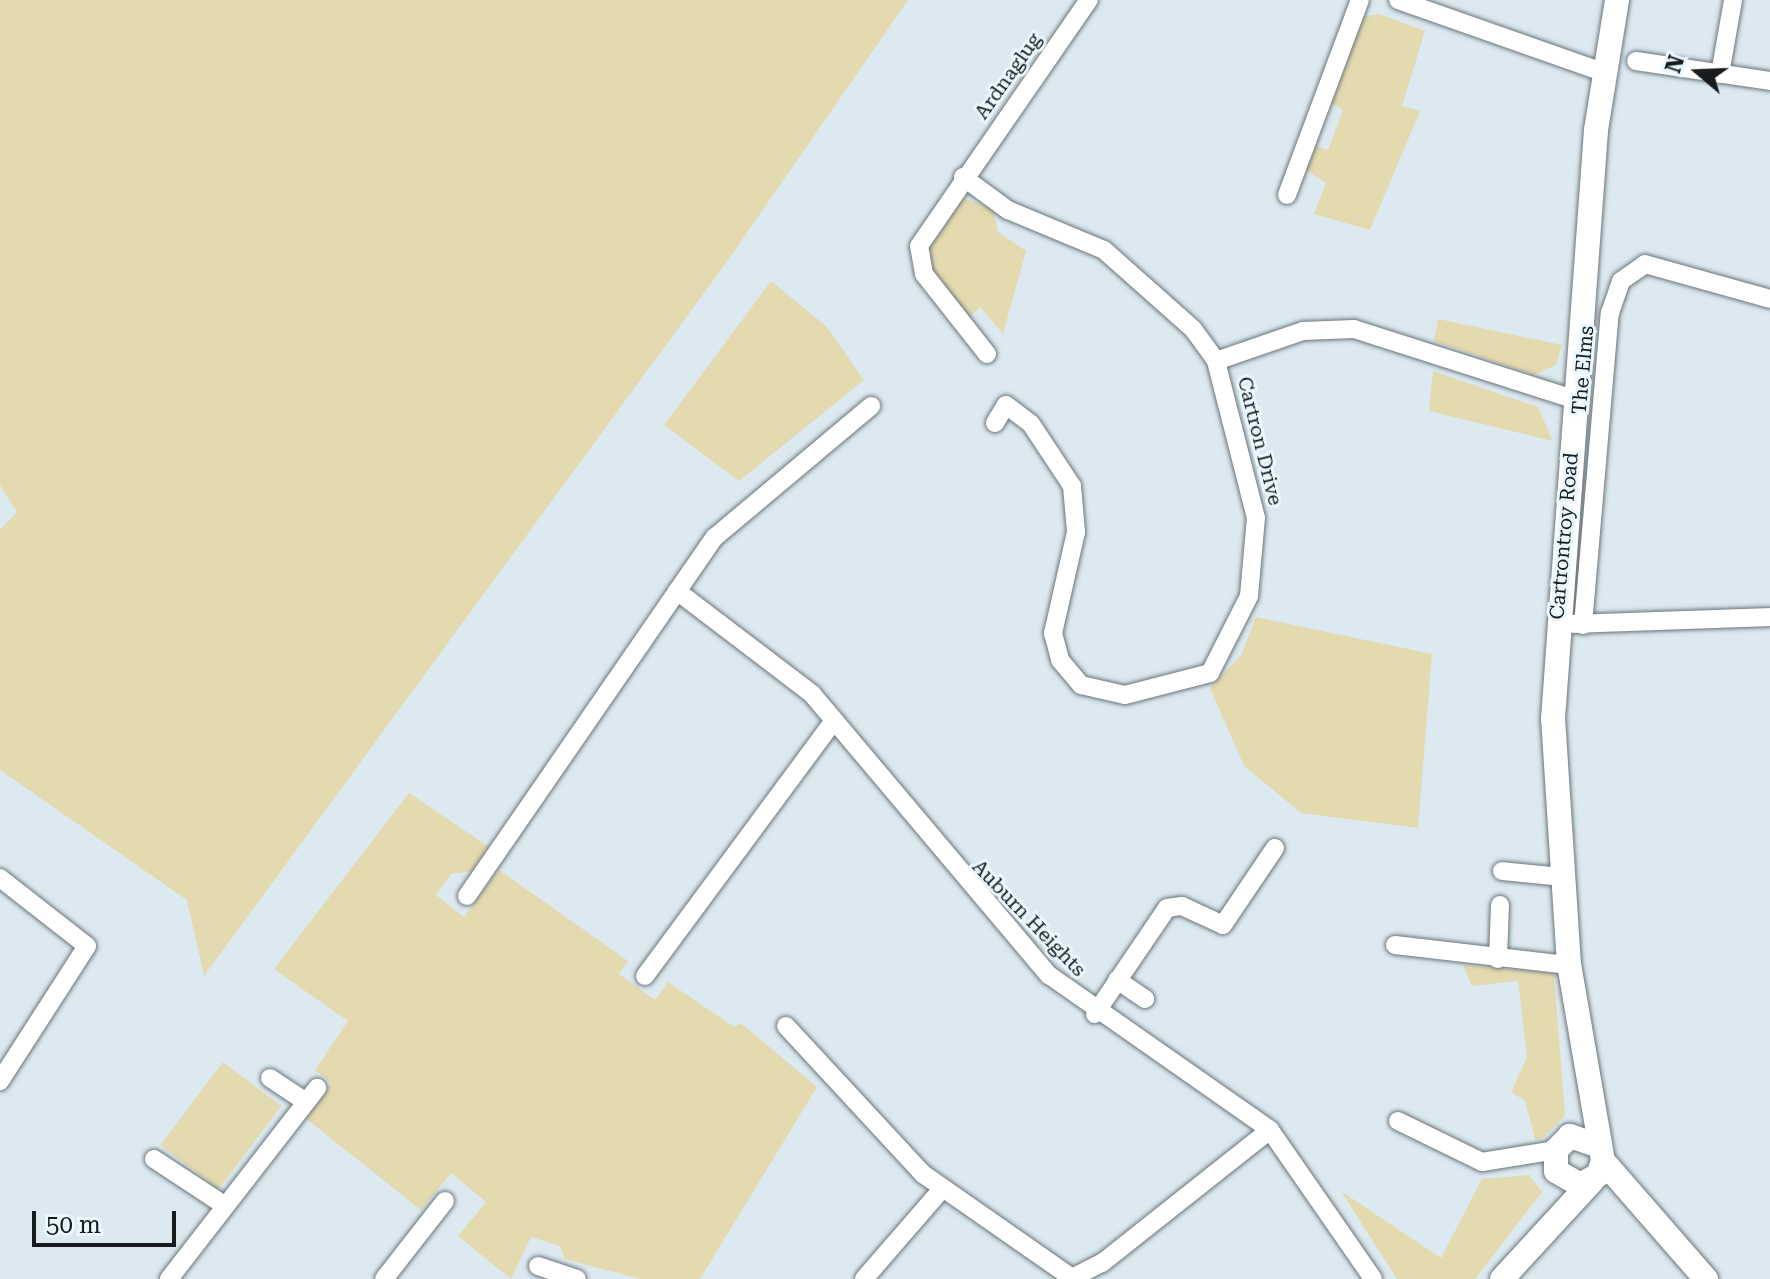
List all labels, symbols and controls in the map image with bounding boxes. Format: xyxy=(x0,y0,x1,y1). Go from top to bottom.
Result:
street label: Ardnaglug xyxy=(970,28,1046,124)
north arrow xyxy=(1658,32,1738,112)
text: N xyxy=(1660,52,1689,76)
street label: The Elms xyxy=(1567,325,1599,415)
street label: Cartron Drive xyxy=(1232,374,1288,508)
street label: Cartrontroy Road xyxy=(1545,451,1583,621)
street label: Auburn Heights xyxy=(967,855,1091,981)
scale bar xyxy=(36,1195,180,1245)
text: 50 m xyxy=(46,1211,101,1239)

